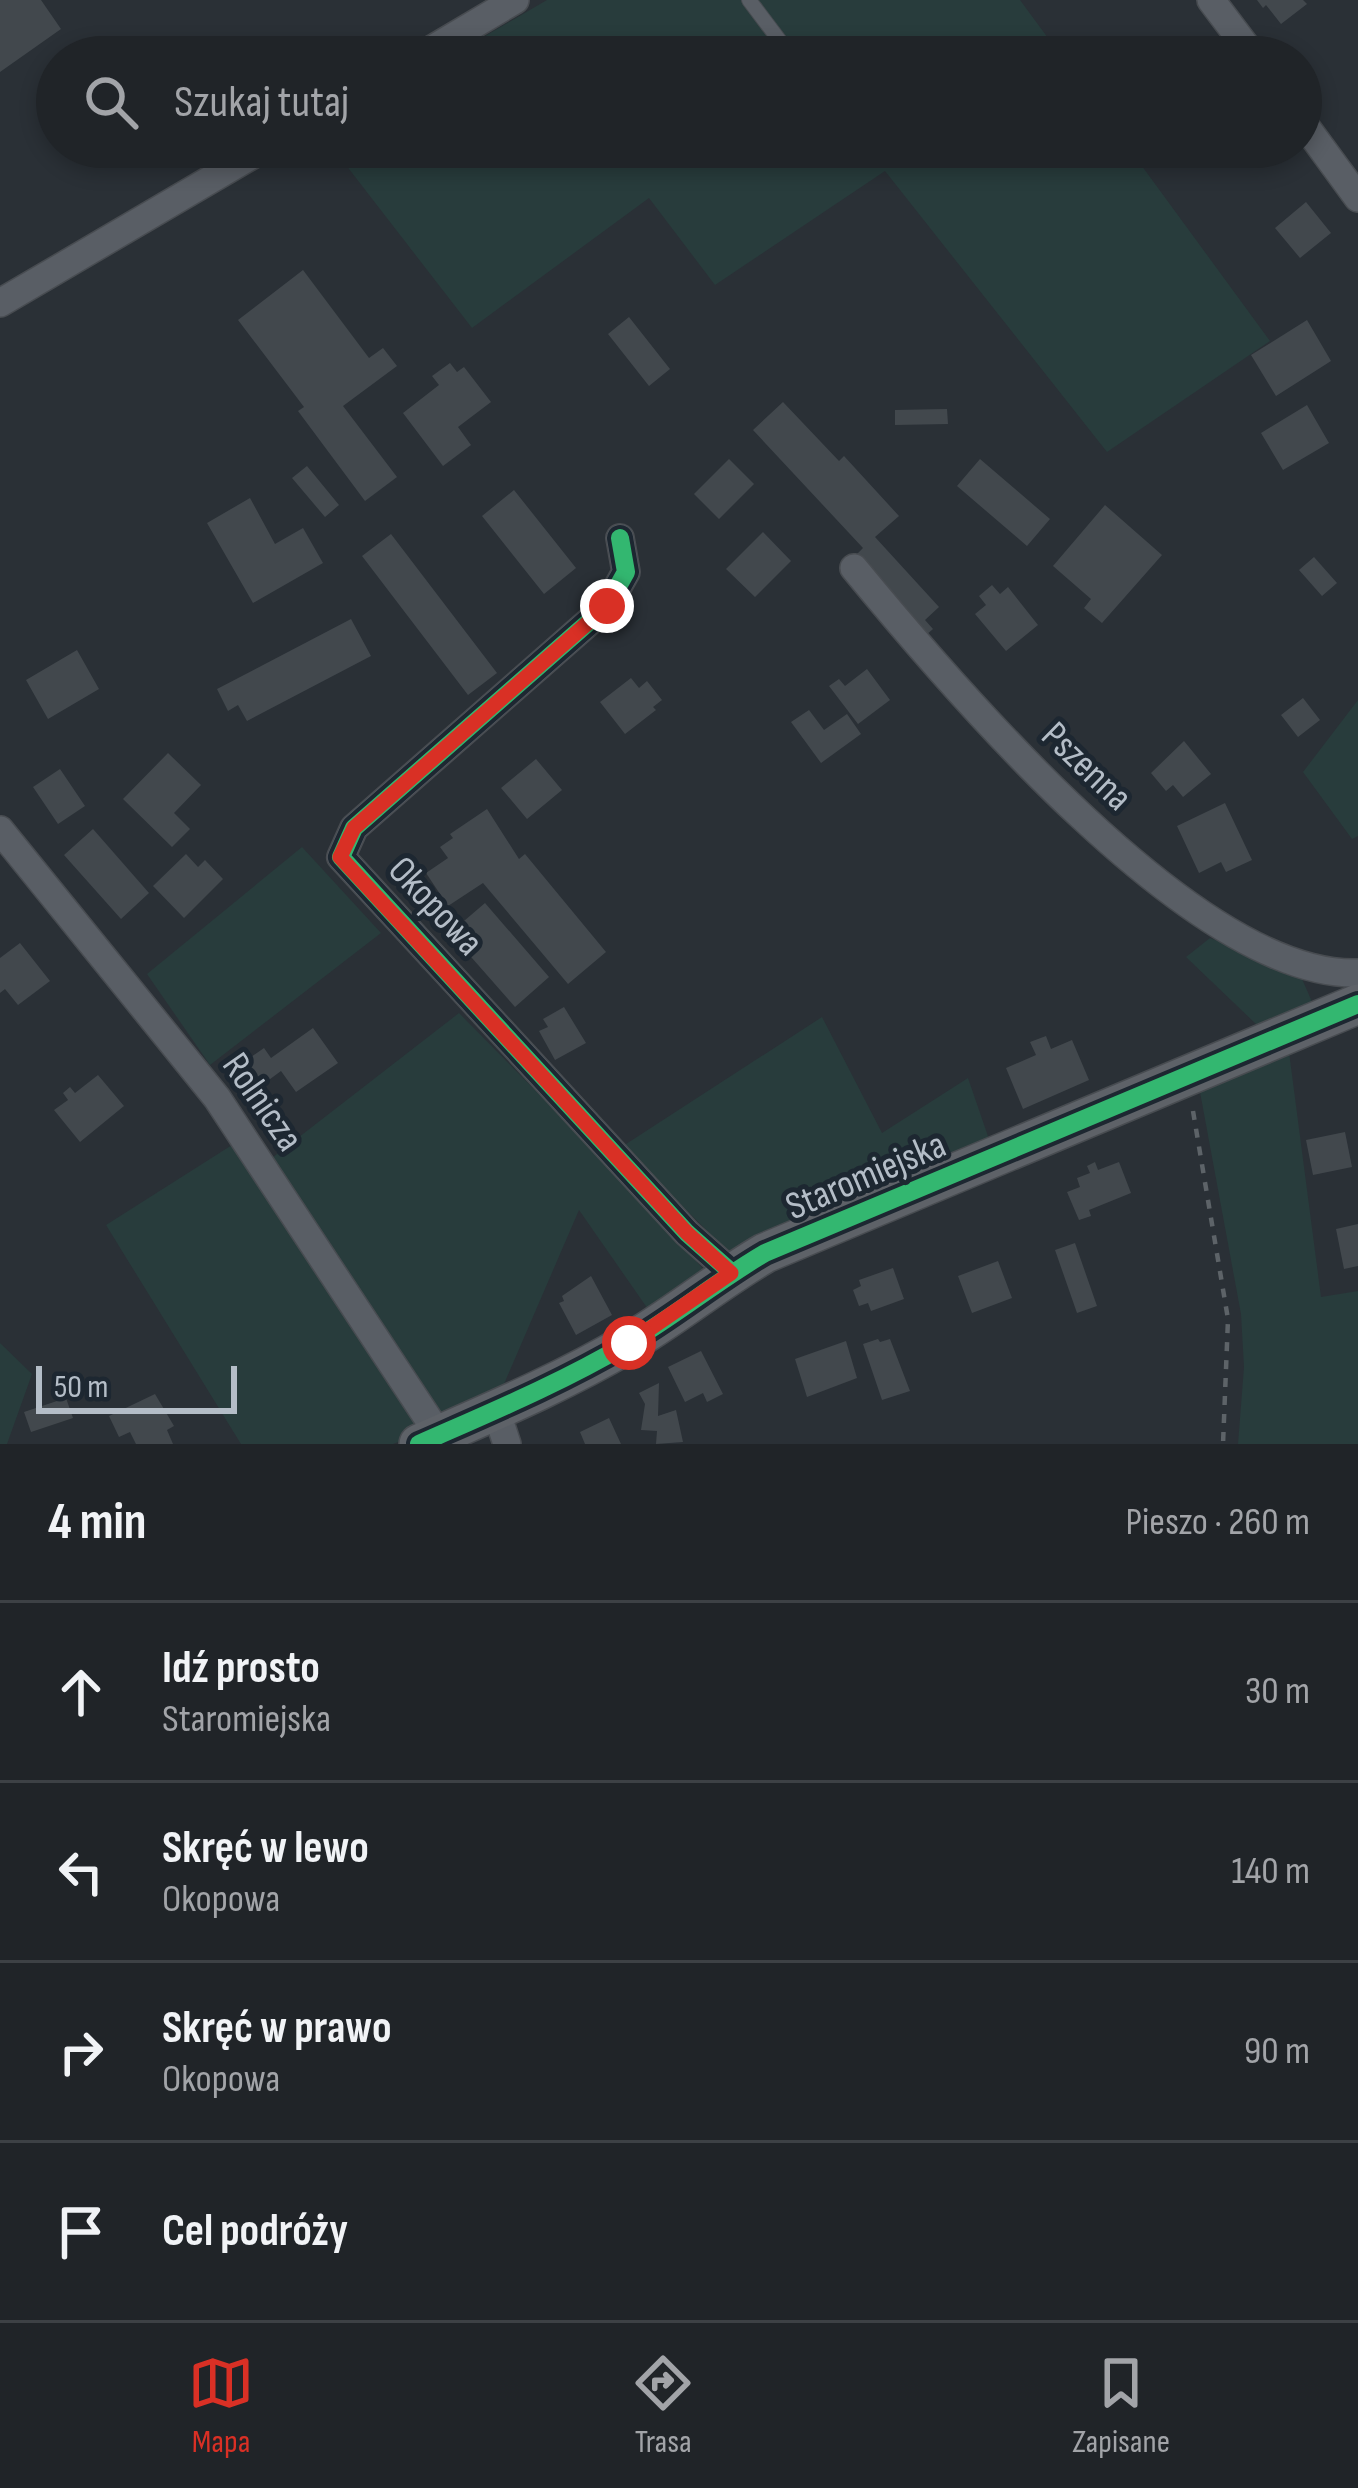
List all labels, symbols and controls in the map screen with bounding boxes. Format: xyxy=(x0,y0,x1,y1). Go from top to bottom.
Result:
search box xyxy=(36,36,1322,168)
icon: search xyxy=(78,69,144,135)
text: Szukaj tutaj xyxy=(174,75,349,130)
route end xyxy=(580,579,634,633)
street label: Pszenna xyxy=(1031,713,1141,821)
street label: Okopowa xyxy=(378,847,493,966)
street label: Rolnicza xyxy=(211,1044,313,1161)
street label: Staromiejska xyxy=(779,1122,953,1231)
route start xyxy=(602,1316,656,1370)
scale bar xyxy=(36,1360,237,1413)
text: 50 m xyxy=(54,1367,108,1407)
text: 4 min xyxy=(48,1492,147,1553)
text: Pieszo · 260 m xyxy=(1126,1499,1310,1546)
text: Idź prosto xyxy=(162,1641,320,1696)
icon: ahead xyxy=(48,1659,114,1725)
text: 30 m xyxy=(1245,1668,1310,1715)
text: Staromiejska xyxy=(162,1696,331,1743)
text: Skręć w lewo xyxy=(162,1821,369,1876)
icon: left xyxy=(48,1839,114,1905)
text: 140 m xyxy=(1231,1848,1310,1895)
text: Okopowa xyxy=(162,1876,280,1923)
text: Skręć w prawo xyxy=(162,2001,392,2056)
icon: right xyxy=(48,2019,114,2085)
text: 90 m xyxy=(1244,2028,1310,2075)
text: Okopowa xyxy=(162,2056,280,2103)
icon: arrive xyxy=(48,2199,114,2265)
text: Cel podróży xyxy=(162,2204,348,2259)
tab: Mapa xyxy=(188,2350,254,2462)
tab: Trasa xyxy=(630,2350,696,2462)
tab: Zapisane xyxy=(1072,2350,1170,2462)

